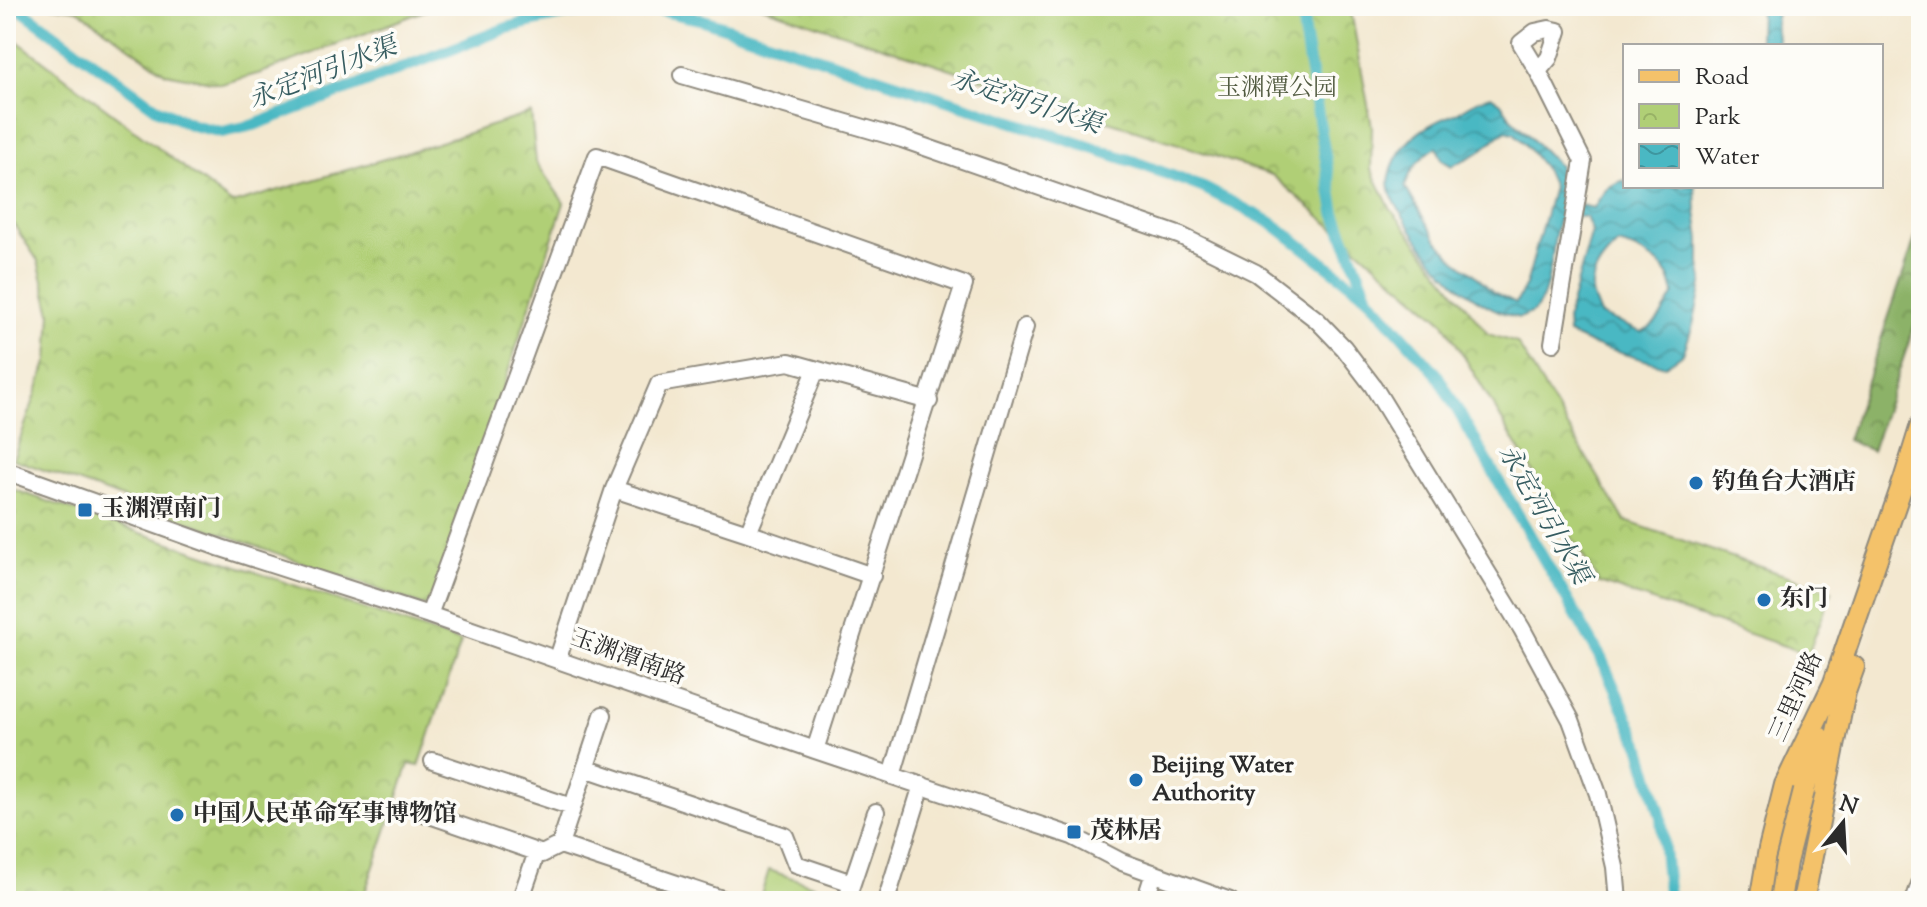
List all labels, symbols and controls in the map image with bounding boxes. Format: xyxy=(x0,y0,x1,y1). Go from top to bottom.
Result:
water label: 永定河引水渠 xyxy=(244,28,405,119)
legend xyxy=(1623,44,1883,188)
water label: 永定河引水渠 xyxy=(946,61,1109,146)
text: Road xyxy=(1695,61,1749,95)
park label: 玉渊潭公园 xyxy=(1217,72,1337,106)
text: Park xyxy=(1695,101,1741,135)
text: Water xyxy=(1695,141,1759,175)
water label: 永定河引水渠 xyxy=(1488,438,1600,594)
place label: 钓鱼台大酒店 xyxy=(1712,466,1856,500)
marker: 钓鱼台大酒店 xyxy=(1687,474,1705,492)
place label: 玉渊潭南门 xyxy=(101,493,221,527)
marker: 玉渊潭南门 xyxy=(76,501,94,519)
place label: 东门 xyxy=(1780,583,1828,617)
marker: 东门 xyxy=(1755,591,1773,609)
street label: 玉渊潭南路 xyxy=(566,622,690,694)
street label: 三里河路 xyxy=(1762,646,1832,748)
place label: Beijing Water Authority xyxy=(1152,749,1295,811)
marker: Beijing Water Authority xyxy=(1127,771,1145,789)
north arrow xyxy=(1803,783,1883,863)
text: N xyxy=(1835,789,1862,825)
place label: 中国人民革命军事博物馆 xyxy=(193,798,457,832)
marker: 中国人民革命军事博物馆 xyxy=(168,806,186,824)
place label: 茂林居 xyxy=(1090,815,1162,849)
marker: 茂林居 xyxy=(1065,823,1083,841)

